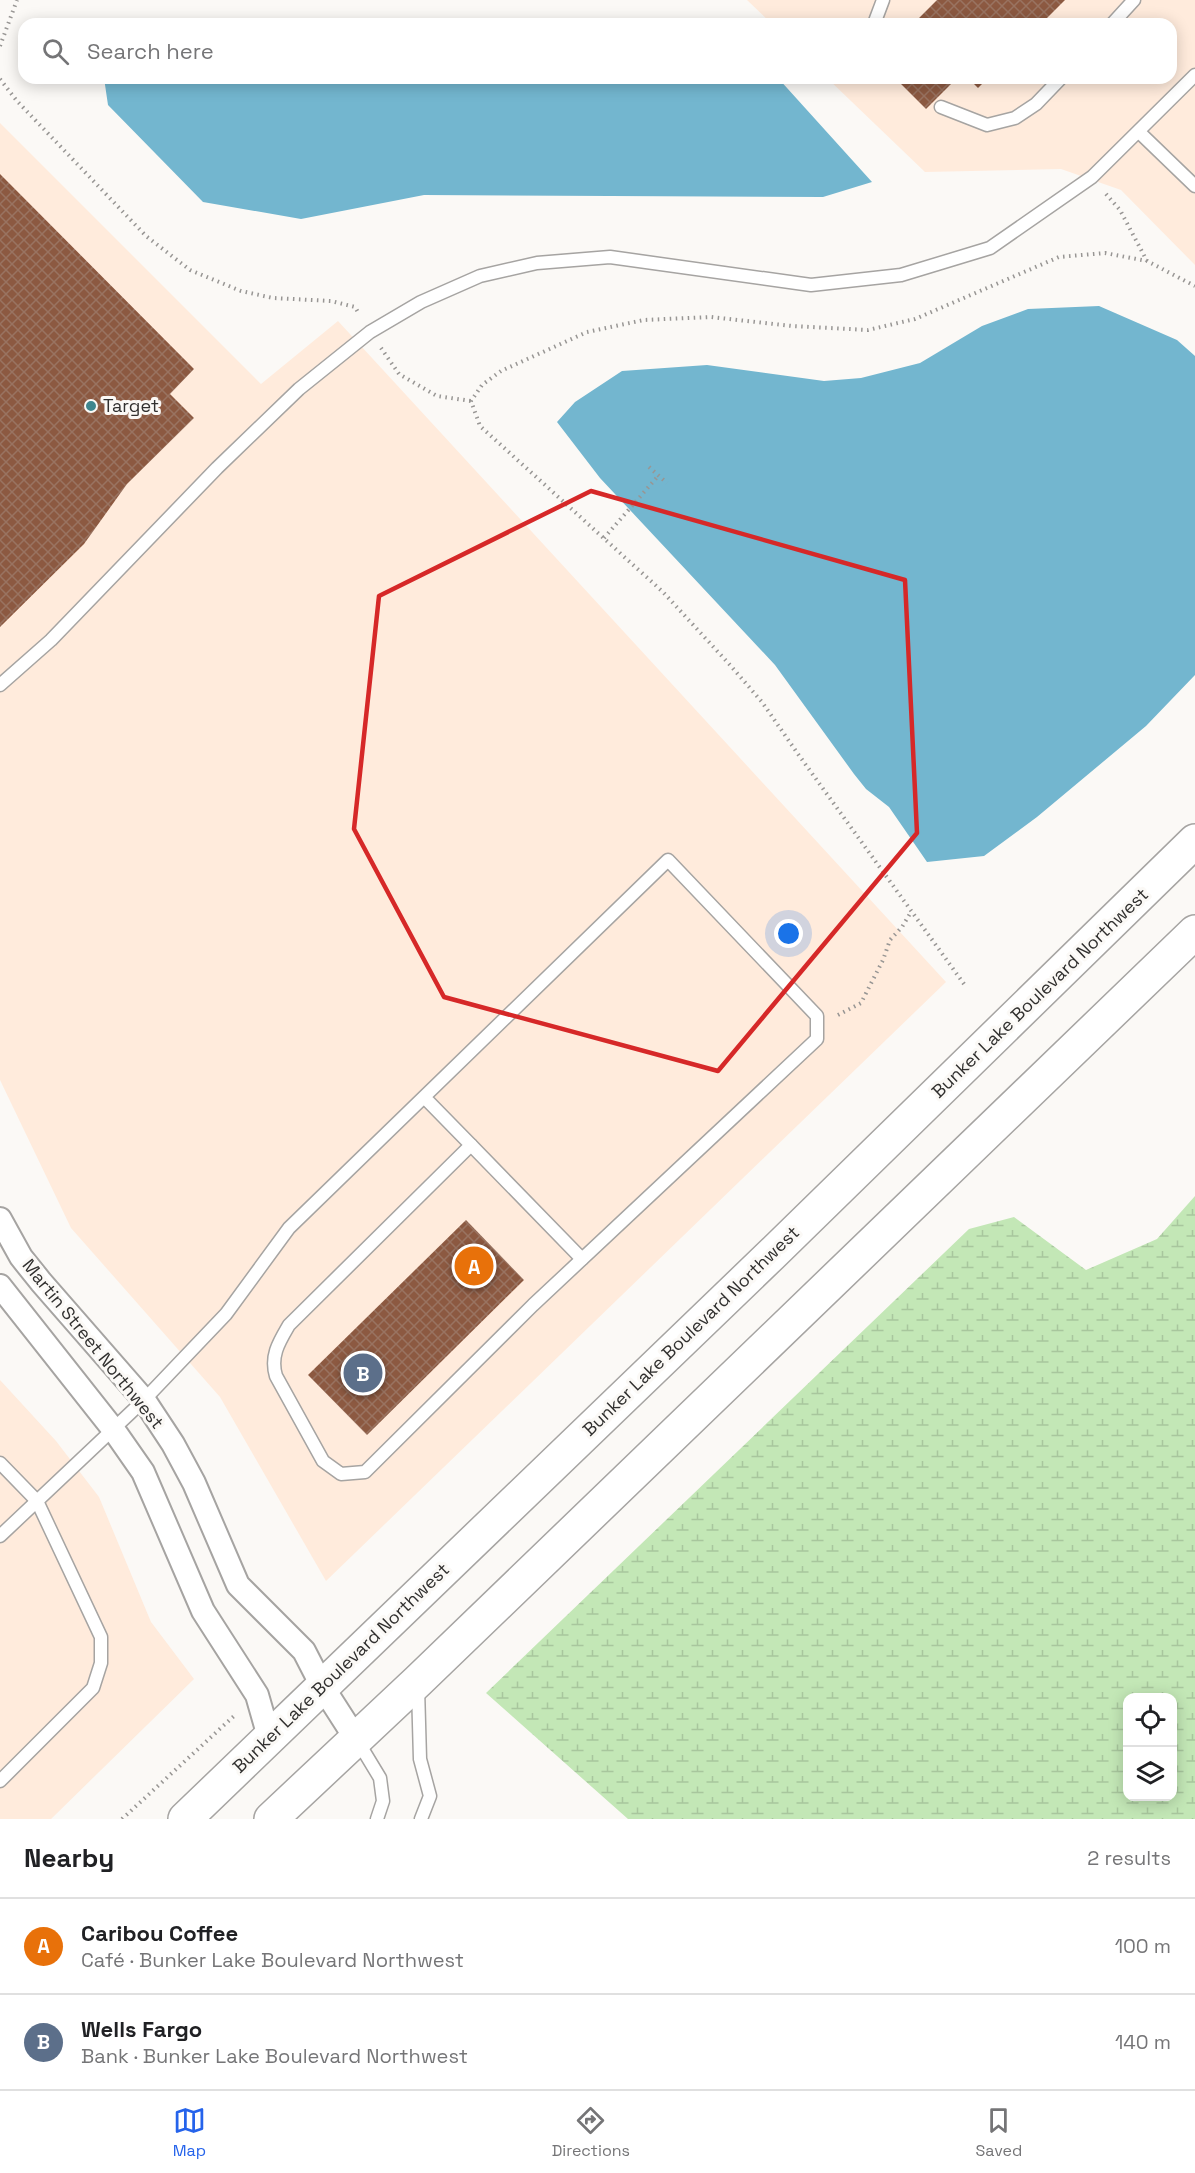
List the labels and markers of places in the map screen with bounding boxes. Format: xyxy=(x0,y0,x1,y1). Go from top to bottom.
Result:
place label: Target xyxy=(103,394,159,417)
marker: Target xyxy=(84,399,98,413)
pin: A xyxy=(454,1244,494,1288)
pin: B xyxy=(344,1350,382,1396)

